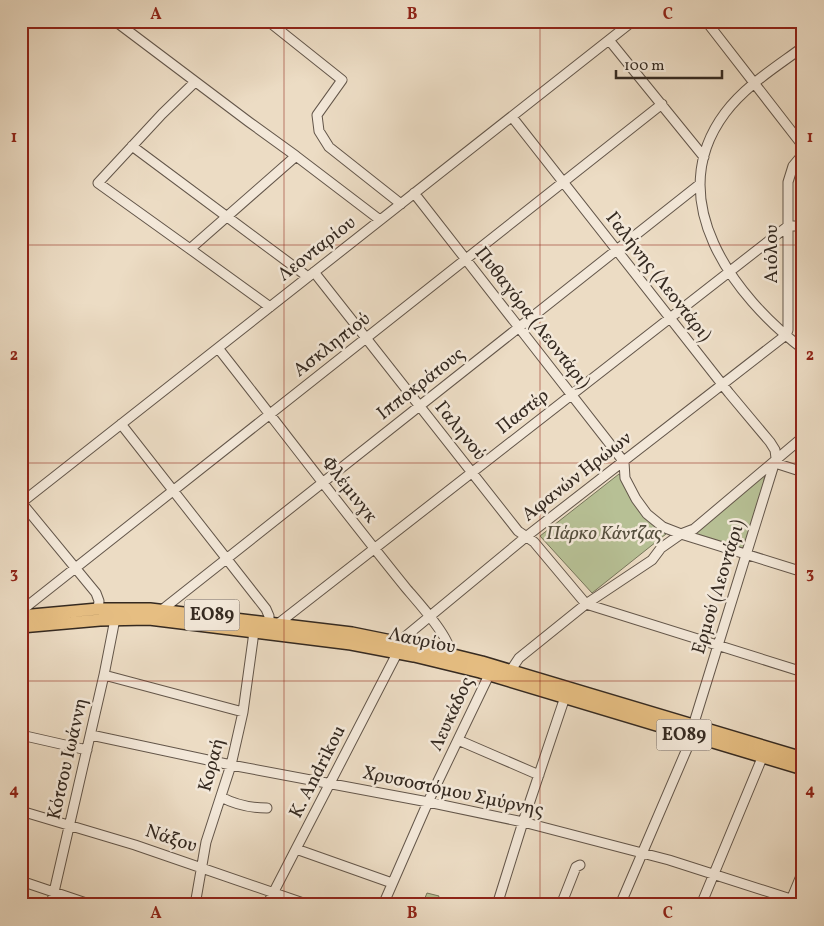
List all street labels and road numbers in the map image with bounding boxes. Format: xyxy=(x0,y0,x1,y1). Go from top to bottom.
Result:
street label: Γαλήνης (Λεοντάρι) xyxy=(599,207,717,347)
street label: Λεονταρίου xyxy=(273,210,361,288)
street label: Αιόλου xyxy=(759,225,785,283)
street label: Πυθαγόρα (Λεοντάρι) xyxy=(468,242,596,394)
street label: Ασκληπιού xyxy=(288,307,376,383)
street label: Ιπποκράτους xyxy=(372,341,470,427)
street label: Παστέρ xyxy=(491,383,555,441)
street label: Γαληνού xyxy=(428,396,492,466)
street label: Αφανών Ηρώων xyxy=(517,426,637,528)
street label: Φλέμινγκ xyxy=(315,451,383,529)
street label: Ερμού (Λεοντάρι) xyxy=(686,516,752,658)
road number: ΕΟ89 xyxy=(184,600,240,630)
street label: Λαυρίου xyxy=(386,621,458,661)
street label: Λευκάδος xyxy=(423,673,481,755)
street label: Κότσου Ιωάννη xyxy=(41,696,95,822)
road number: ΕΟ89 xyxy=(656,720,712,750)
street label: K. Andrikou xyxy=(283,721,353,823)
street label: Κοραή xyxy=(192,735,232,795)
street label: Χρυσοστόμου Σμύρνης xyxy=(360,760,546,824)
street label: Νάξου xyxy=(142,818,200,860)

